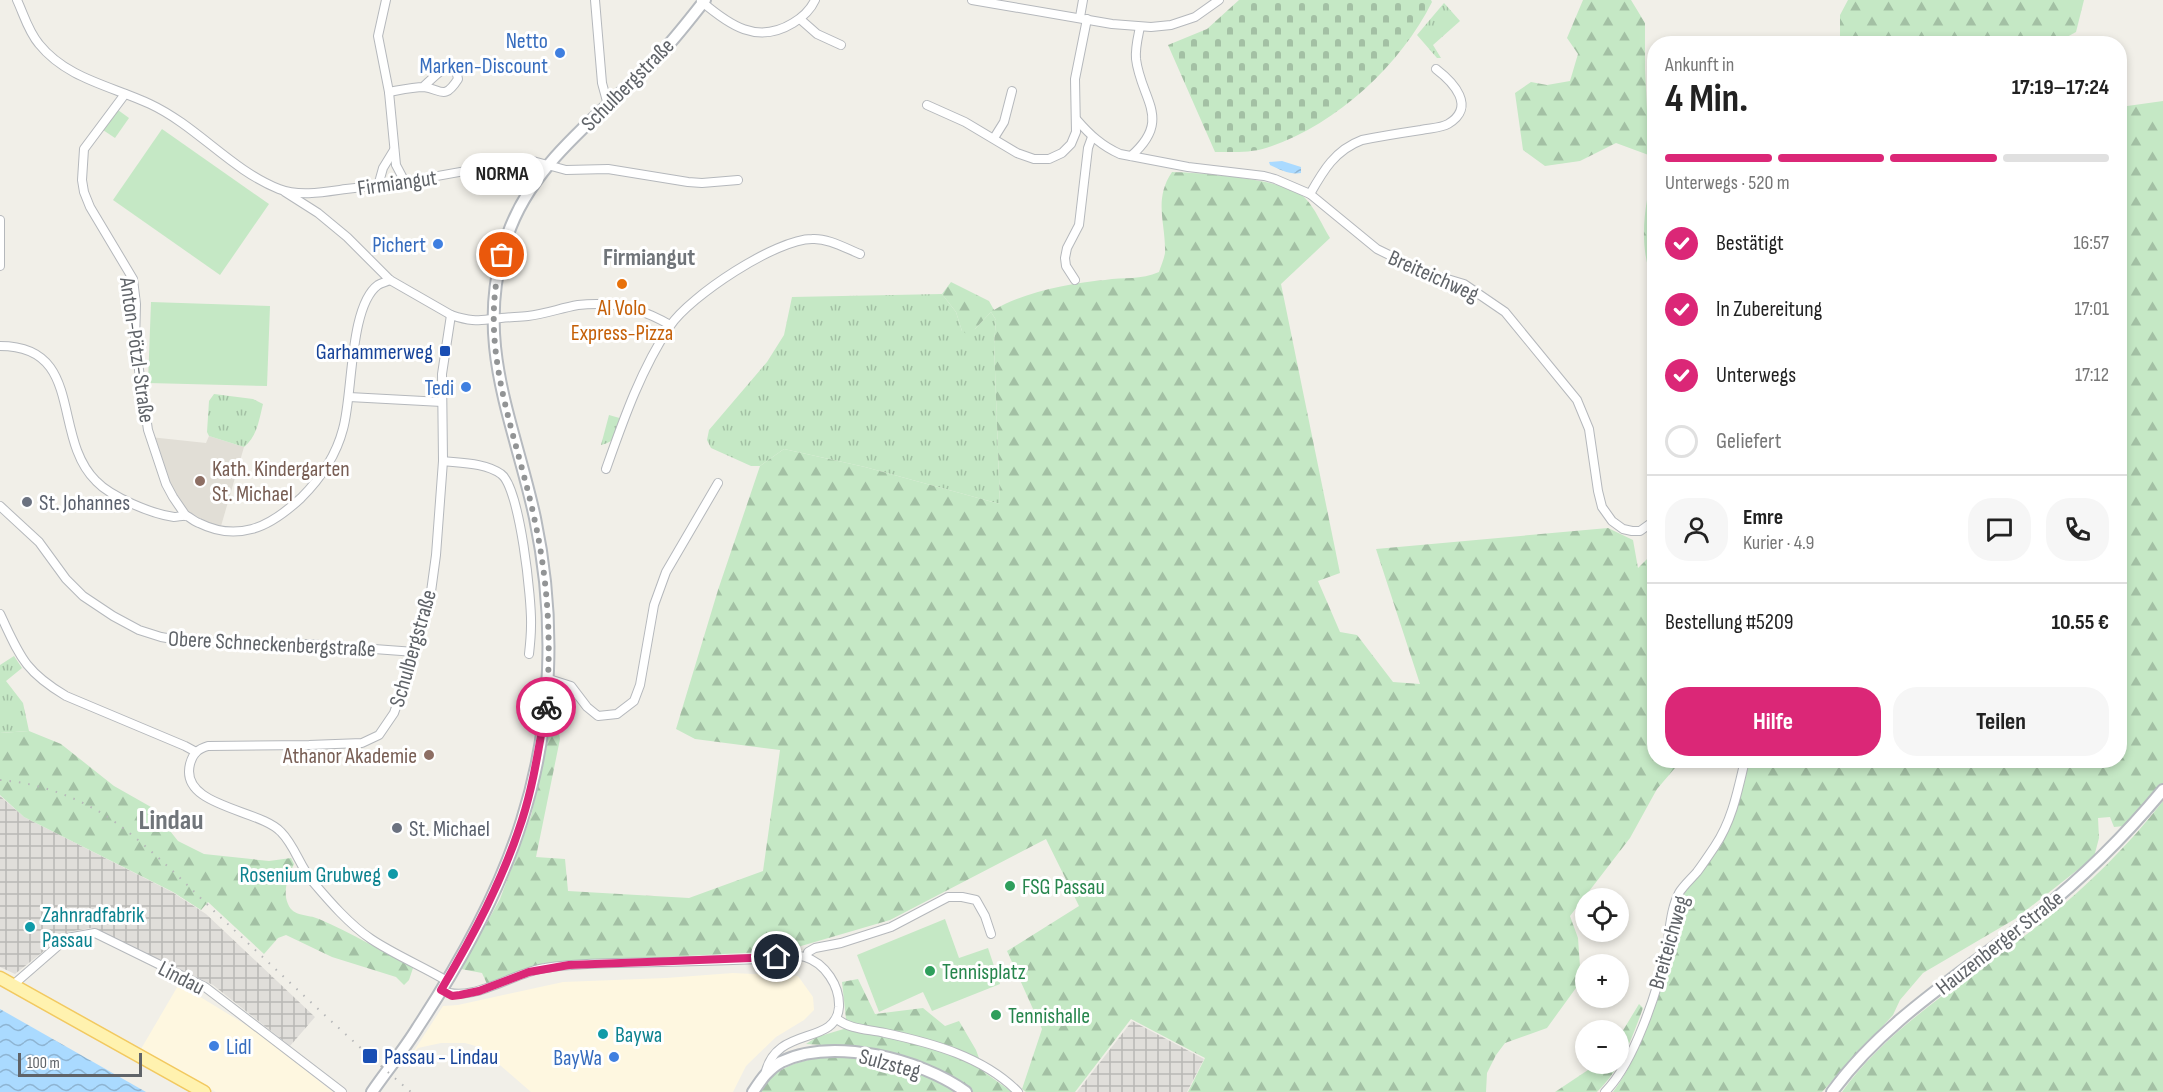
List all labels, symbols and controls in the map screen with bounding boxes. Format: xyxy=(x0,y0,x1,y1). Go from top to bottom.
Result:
place label: Netto Marken-Discount xyxy=(420,28,548,80)
street label: Schulbergstraße xyxy=(576,33,680,137)
marker: Netto Marken-Discount xyxy=(553,46,567,60)
text: Ankunft in xyxy=(1665,53,1734,77)
text: 17:19–17:24 xyxy=(2012,74,2109,101)
text: 4 Min. xyxy=(1665,76,1748,123)
callout: NORMA xyxy=(460,153,544,195)
text: NORMA xyxy=(475,162,529,186)
street label: Firmiangut xyxy=(356,165,439,202)
text: Unterwegs · 520 m xyxy=(1665,171,1790,195)
icon: check xyxy=(1665,227,1698,260)
pin xyxy=(476,229,527,280)
text: Bestätigt xyxy=(1716,230,1784,257)
text: 16:57 xyxy=(2074,231,2109,255)
place label: Pichert xyxy=(372,232,426,259)
marker: Pichert xyxy=(431,237,445,251)
icon: bag xyxy=(485,238,518,271)
district label: Firmiangut xyxy=(603,243,695,272)
street label: Breiteichweg xyxy=(1384,244,1483,308)
street label: Anton-Pötzl-Straße xyxy=(113,275,160,425)
marker: Al Volo Express-Pizza xyxy=(615,277,629,291)
icon: check xyxy=(1665,293,1698,326)
place label: Al Volo Express-Pizza xyxy=(571,295,673,347)
text: In Zubereitung xyxy=(1716,296,1822,323)
text: 17:01 xyxy=(2075,297,2109,321)
place label: Garhammerweg xyxy=(316,339,433,366)
marker: Garhammerweg xyxy=(438,344,452,358)
icon: check xyxy=(1665,359,1698,392)
text: Unterwegs xyxy=(1716,362,1796,389)
text: 17:12 xyxy=(2075,363,2109,387)
place label: Tedi xyxy=(424,375,454,402)
marker: Tedi xyxy=(459,380,473,394)
text: Geliefert xyxy=(1716,428,1781,455)
place label: Kath. Kindergarten St. Michael xyxy=(212,456,350,508)
marker: Kath. Kindergarten St. Michael xyxy=(193,474,207,488)
place label: St. Johannes xyxy=(39,490,130,517)
marker: St. Johannes xyxy=(20,495,34,509)
button: person xyxy=(1665,498,1728,561)
button: chat xyxy=(1968,498,2031,561)
button: phone xyxy=(2046,498,2109,561)
text: Emre xyxy=(1743,504,1783,531)
text: Kurier · 4.9 xyxy=(1743,531,1814,555)
street label: Schulbergstraße xyxy=(384,587,443,710)
text: Bestellung #5209 xyxy=(1665,609,1793,636)
text: 10.55 € xyxy=(2051,609,2109,636)
street label: Obere Schneckenbergstraße xyxy=(167,626,376,663)
courier xyxy=(516,677,576,737)
button: Hilfe xyxy=(1665,687,1881,756)
button: Teilen xyxy=(1893,687,2109,756)
icon: bike xyxy=(530,691,563,724)
place label: Athanor Akademie xyxy=(282,743,417,770)
marker: Athanor Akademie xyxy=(422,748,436,762)
district label: Lindau xyxy=(138,804,204,837)
place label: St. Michael xyxy=(409,816,490,843)
marker: St. Michael xyxy=(390,821,404,835)
place label: Rosenium Grubweg xyxy=(239,862,381,889)
marker: Rosenium Grubweg xyxy=(386,867,400,881)
place label: FSG Passau xyxy=(1022,874,1105,901)
marker: FSG Passau xyxy=(1003,879,1017,893)
street label: Hauzenberger Straße xyxy=(1931,885,2069,1001)
map controls xyxy=(1575,888,1629,1074)
button: locate xyxy=(1575,888,1629,942)
street label: Breiteichweg xyxy=(1643,892,1696,992)
place label: Zahnradfabrik Passau xyxy=(42,902,145,954)
marker: Zahnradfabrik Passau xyxy=(23,920,37,934)
pin xyxy=(751,931,802,982)
icon: home xyxy=(760,940,793,973)
button: + xyxy=(1575,954,1629,1008)
street label: Lindau xyxy=(154,955,209,1001)
place label: Tennisplatz xyxy=(942,959,1026,986)
marker: Tennisplatz xyxy=(923,964,937,978)
place label: Tennishalle xyxy=(1008,1003,1090,1030)
marker: Tennishalle xyxy=(989,1008,1003,1022)
button: − xyxy=(1575,1020,1629,1074)
place label: Baywa xyxy=(615,1022,662,1049)
marker: Baywa xyxy=(596,1027,610,1041)
place label: Lidl xyxy=(226,1034,252,1061)
marker: Lidl xyxy=(207,1039,221,1053)
street label: Sulzsteg xyxy=(856,1043,924,1086)
place label: Passau - Lindau xyxy=(384,1044,498,1071)
place label: BayWa xyxy=(553,1045,602,1072)
marker: Passau - Lindau xyxy=(361,1047,379,1065)
scale bar xyxy=(18,1050,142,1078)
marker: BayWa xyxy=(607,1050,621,1064)
text: 100 m xyxy=(27,1054,60,1073)

